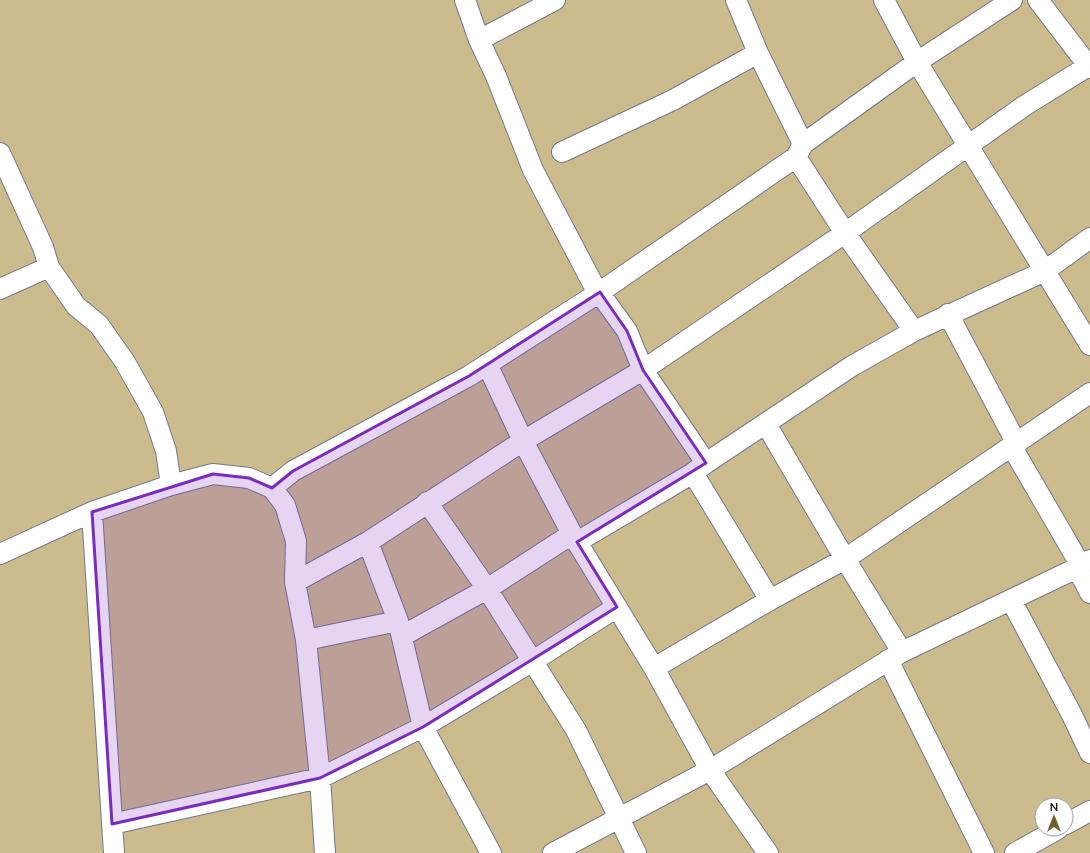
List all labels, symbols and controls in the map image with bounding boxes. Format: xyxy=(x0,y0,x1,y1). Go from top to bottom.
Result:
north arrow xyxy=(1034,797,1074,837)
text: N xyxy=(1050,800,1058,813)

